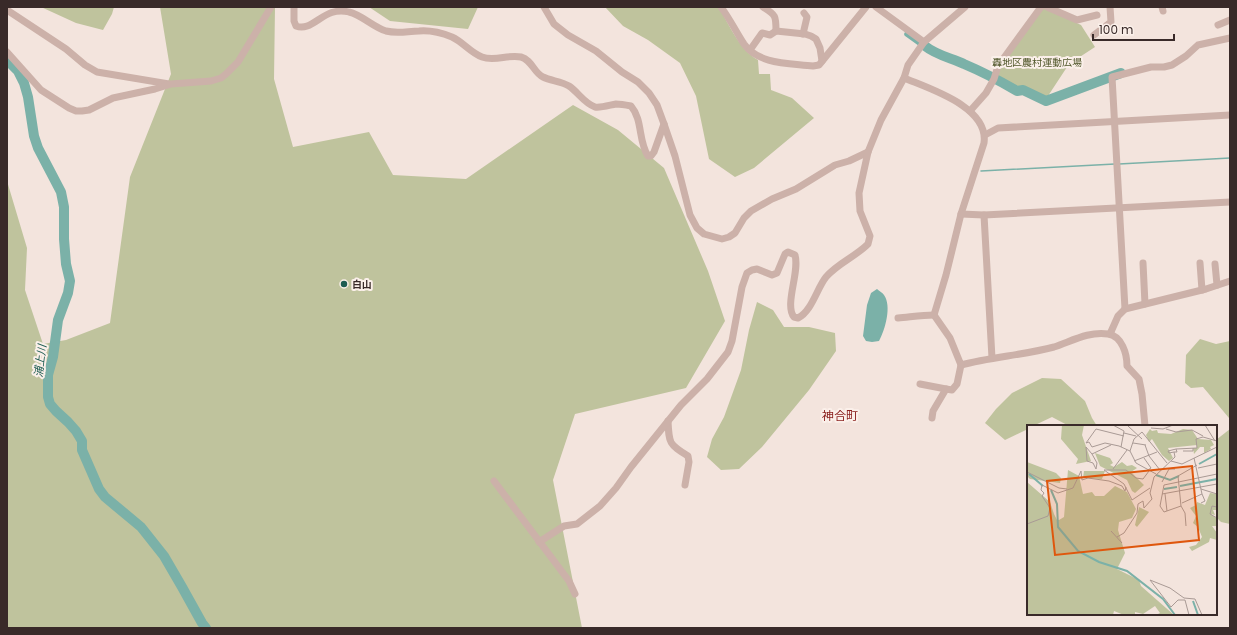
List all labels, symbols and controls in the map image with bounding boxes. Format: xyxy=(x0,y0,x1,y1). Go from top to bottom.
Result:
scale bar xyxy=(1093,16,1174,42)
text: 100 m xyxy=(1099,21,1133,38)
park label: 轟地区農村運動広場 xyxy=(992,55,1082,70)
place label: 白山 xyxy=(352,277,372,292)
marker: 白山 xyxy=(339,279,349,289)
water label: 浦上川 xyxy=(30,343,50,378)
district label: 神合町 xyxy=(822,407,858,424)
inset map xyxy=(1027,425,1217,615)

